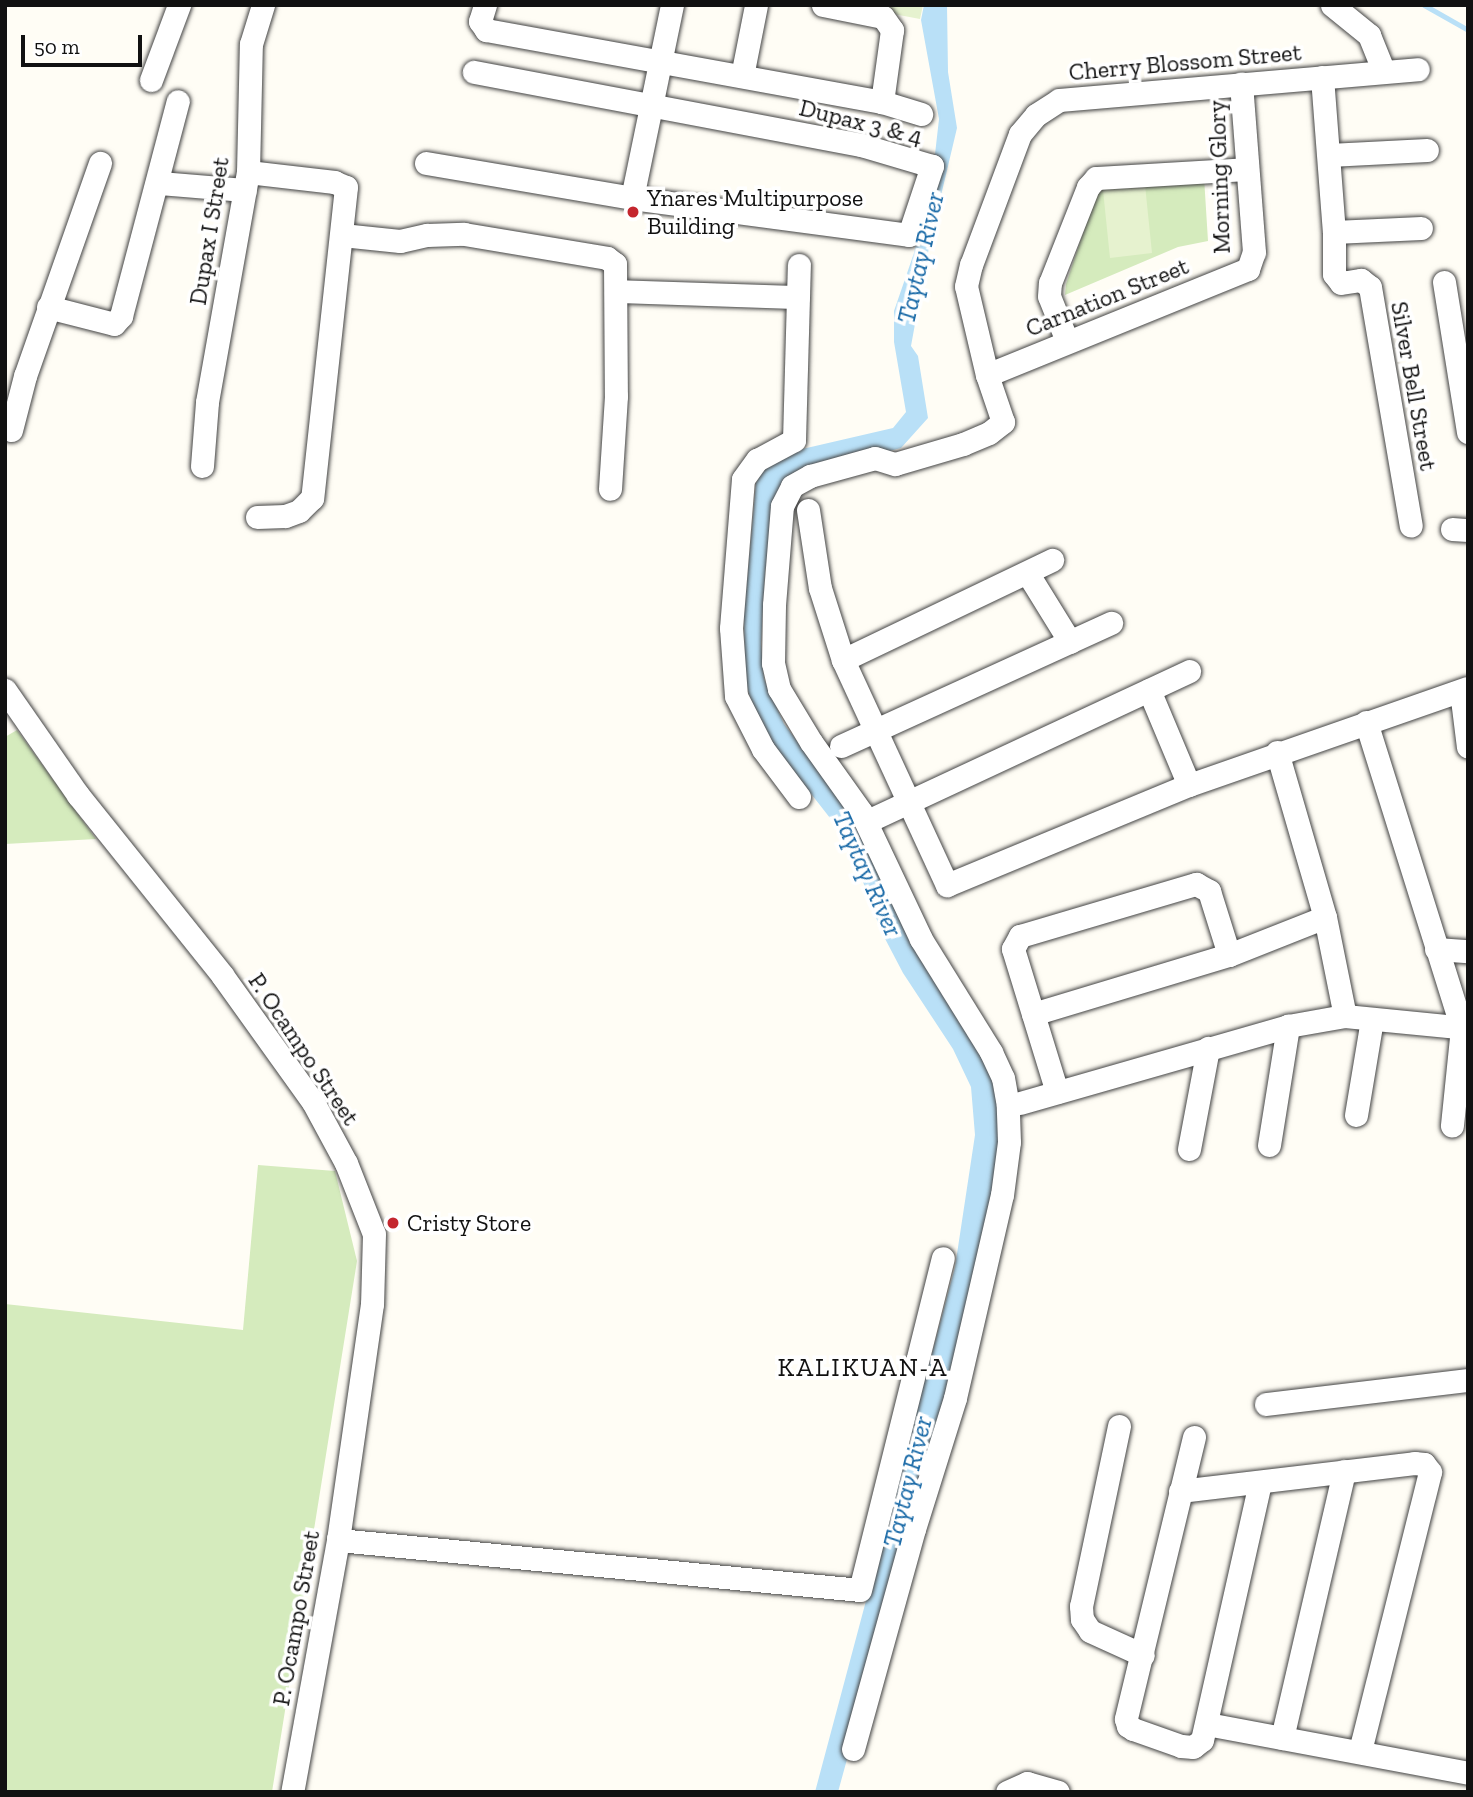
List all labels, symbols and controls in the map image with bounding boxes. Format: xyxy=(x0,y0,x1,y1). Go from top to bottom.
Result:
scale bar xyxy=(24,21,145,65)
text: 50 m xyxy=(34,34,80,59)
street label: Cherry Blossom Street xyxy=(1067,37,1303,87)
street label: Dupax 3 & 4 xyxy=(796,93,926,151)
street label: Morning Glory xyxy=(1202,100,1236,254)
street label: Dupax I Street xyxy=(183,155,235,307)
place label: Ynares Multipurpose Building xyxy=(647,184,863,240)
water label: Taytay River xyxy=(891,189,951,327)
marker: Ynares Multipurpose Building xyxy=(625,204,641,220)
street label: Carnation Street xyxy=(1021,251,1193,343)
street label: Silver Bell Street xyxy=(1385,299,1443,473)
water label: Taytay River xyxy=(826,806,908,942)
street label: P. Ocampo Street xyxy=(242,967,366,1131)
place label: Cristy Store xyxy=(407,1209,532,1237)
marker: Cristy Store xyxy=(385,1215,401,1231)
district label: KALIKUAN-A xyxy=(779,1352,947,1384)
water label: Taytay River xyxy=(877,1413,939,1551)
street label: P. Ocampo Street xyxy=(266,1528,326,1708)

